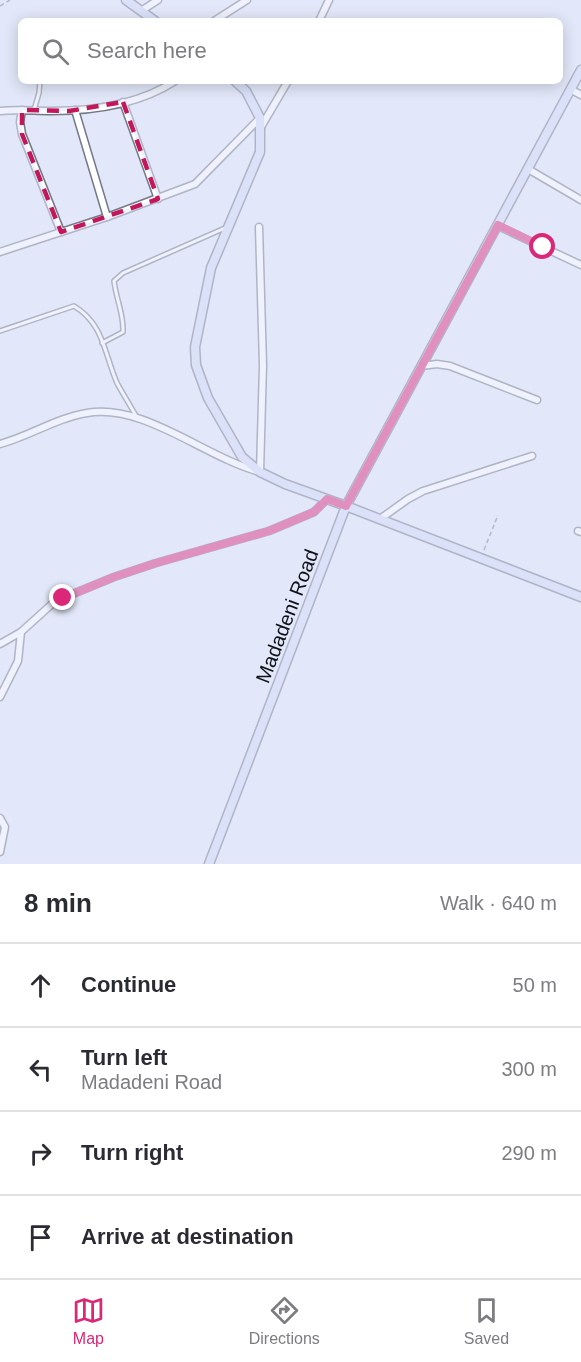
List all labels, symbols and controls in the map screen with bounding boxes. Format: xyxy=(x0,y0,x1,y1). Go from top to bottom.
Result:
search box xyxy=(18,18,563,84)
icon: search xyxy=(39,35,72,68)
text: Search here xyxy=(87,38,207,63)
route start xyxy=(529,233,555,259)
street label: Madadeni Road xyxy=(251,546,323,686)
route end xyxy=(49,584,75,610)
text: 8 min xyxy=(24,888,92,918)
text: Walk · 640 m xyxy=(440,892,557,914)
icon: ahead xyxy=(24,969,57,1002)
text: Continue xyxy=(81,972,176,997)
text: 50 m xyxy=(513,974,557,996)
text: Turn left xyxy=(81,1045,167,1070)
icon: left xyxy=(24,1053,57,1086)
text: 300 m xyxy=(501,1058,557,1080)
text: Madadeni Road xyxy=(81,1071,222,1093)
icon: right xyxy=(24,1137,57,1170)
text: Turn right xyxy=(81,1140,183,1165)
text: 290 m xyxy=(501,1142,557,1164)
icon: arrive xyxy=(24,1221,57,1254)
text: Arrive at destination xyxy=(81,1224,294,1249)
tab: Map xyxy=(72,1294,105,1348)
tab: Directions xyxy=(249,1294,320,1348)
tab: Saved xyxy=(464,1294,509,1348)

